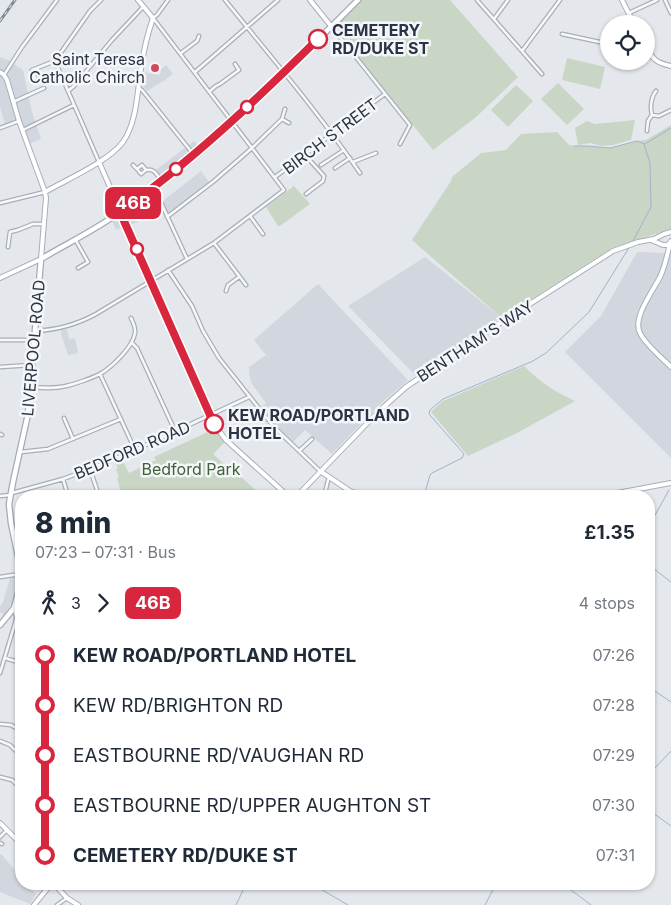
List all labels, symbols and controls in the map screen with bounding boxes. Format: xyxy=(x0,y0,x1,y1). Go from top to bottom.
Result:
map controls xyxy=(600,15,655,70)
button: locate xyxy=(600,15,655,70)
place label: CEMETERY RD/DUKE ST xyxy=(332,20,429,58)
marker: CEMETERY RD/DUKE ST xyxy=(308,29,328,49)
place label: Saint Teresa Catholic Chirch xyxy=(29,49,145,87)
marker: Saint Teresa Catholic Chirch xyxy=(149,62,161,74)
street label: BIRCH STREET xyxy=(279,94,381,178)
unlabelled marker xyxy=(240,100,254,114)
unlabelled marker xyxy=(169,162,183,176)
line badge: 46B xyxy=(104,187,162,219)
text: 46B xyxy=(115,192,151,213)
unlabelled marker xyxy=(130,242,144,256)
street label: LIVERPOOL ROAD xyxy=(17,279,49,417)
street label: BENTHAM'S WAY xyxy=(413,296,537,386)
place label: KEW ROAD/PORTLAND HOTEL xyxy=(228,405,409,443)
marker: KEW ROAD/PORTLAND HOTEL xyxy=(204,414,224,434)
street label: BEDFORD ROAD xyxy=(71,417,193,483)
park label: Bedford Park xyxy=(142,459,241,479)
text: 8 min xyxy=(35,506,111,540)
text: £1.35 xyxy=(584,521,635,544)
text: 07:23 – 07:31 · Bus xyxy=(35,542,176,562)
icon: walk xyxy=(35,589,63,617)
icon: forward xyxy=(89,589,117,617)
text: 46B xyxy=(135,592,171,613)
text: 3 xyxy=(71,593,81,613)
text: 4 stops xyxy=(579,593,635,613)
text: KEW ROAD/PORTLAND HOTEL xyxy=(73,644,356,667)
text: 07:26 xyxy=(592,645,635,665)
text: KEW RD/BRIGHTON RD xyxy=(73,694,283,717)
text: 07:28 xyxy=(592,695,635,715)
text: EASTBOURNE RD/VAUGHAN RD xyxy=(73,744,364,767)
text: 07:29 xyxy=(592,745,635,765)
text: EASTBOURNE RD/UPPER AUGHTON ST xyxy=(73,794,431,817)
text: 07:30 xyxy=(592,795,635,815)
text: CEMETERY RD/DUKE ST xyxy=(73,844,298,867)
text: 07:31 xyxy=(596,845,635,865)

